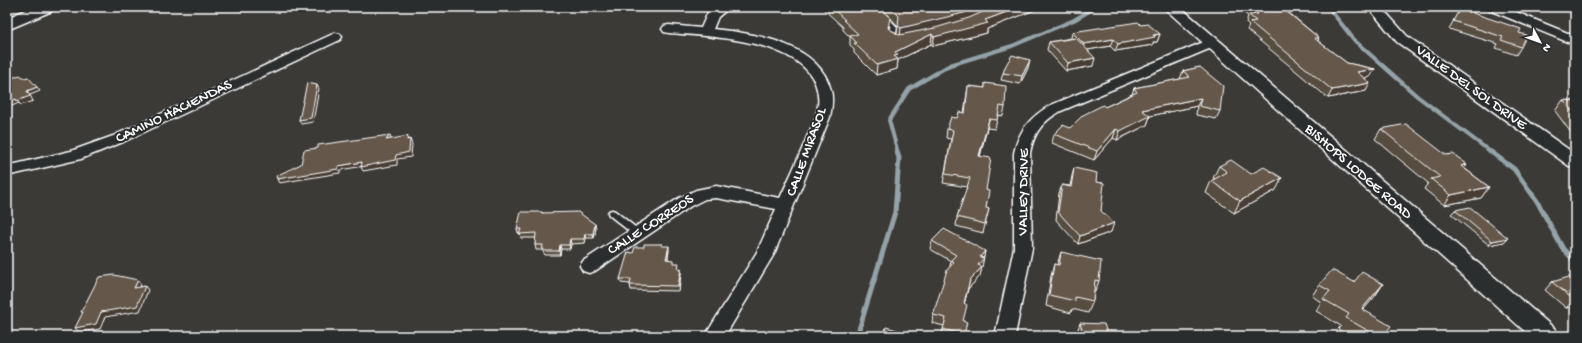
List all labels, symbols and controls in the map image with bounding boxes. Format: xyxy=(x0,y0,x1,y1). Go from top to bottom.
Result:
north arrow xyxy=(1520,22,1560,62)
street label: VALLE DEL SOL DRIVE xyxy=(1411,41,1531,135)
text: N xyxy=(1539,41,1553,54)
street label: CAMINO HACIENDAS xyxy=(113,76,235,148)
street label: CALLE MIRASOL xyxy=(783,105,832,199)
street label: BISHOPS LODGE ROAD xyxy=(1300,120,1416,224)
street label: VALLEY DRIVE xyxy=(1014,148,1034,237)
street label: CALLE CORREOS xyxy=(605,190,697,260)

